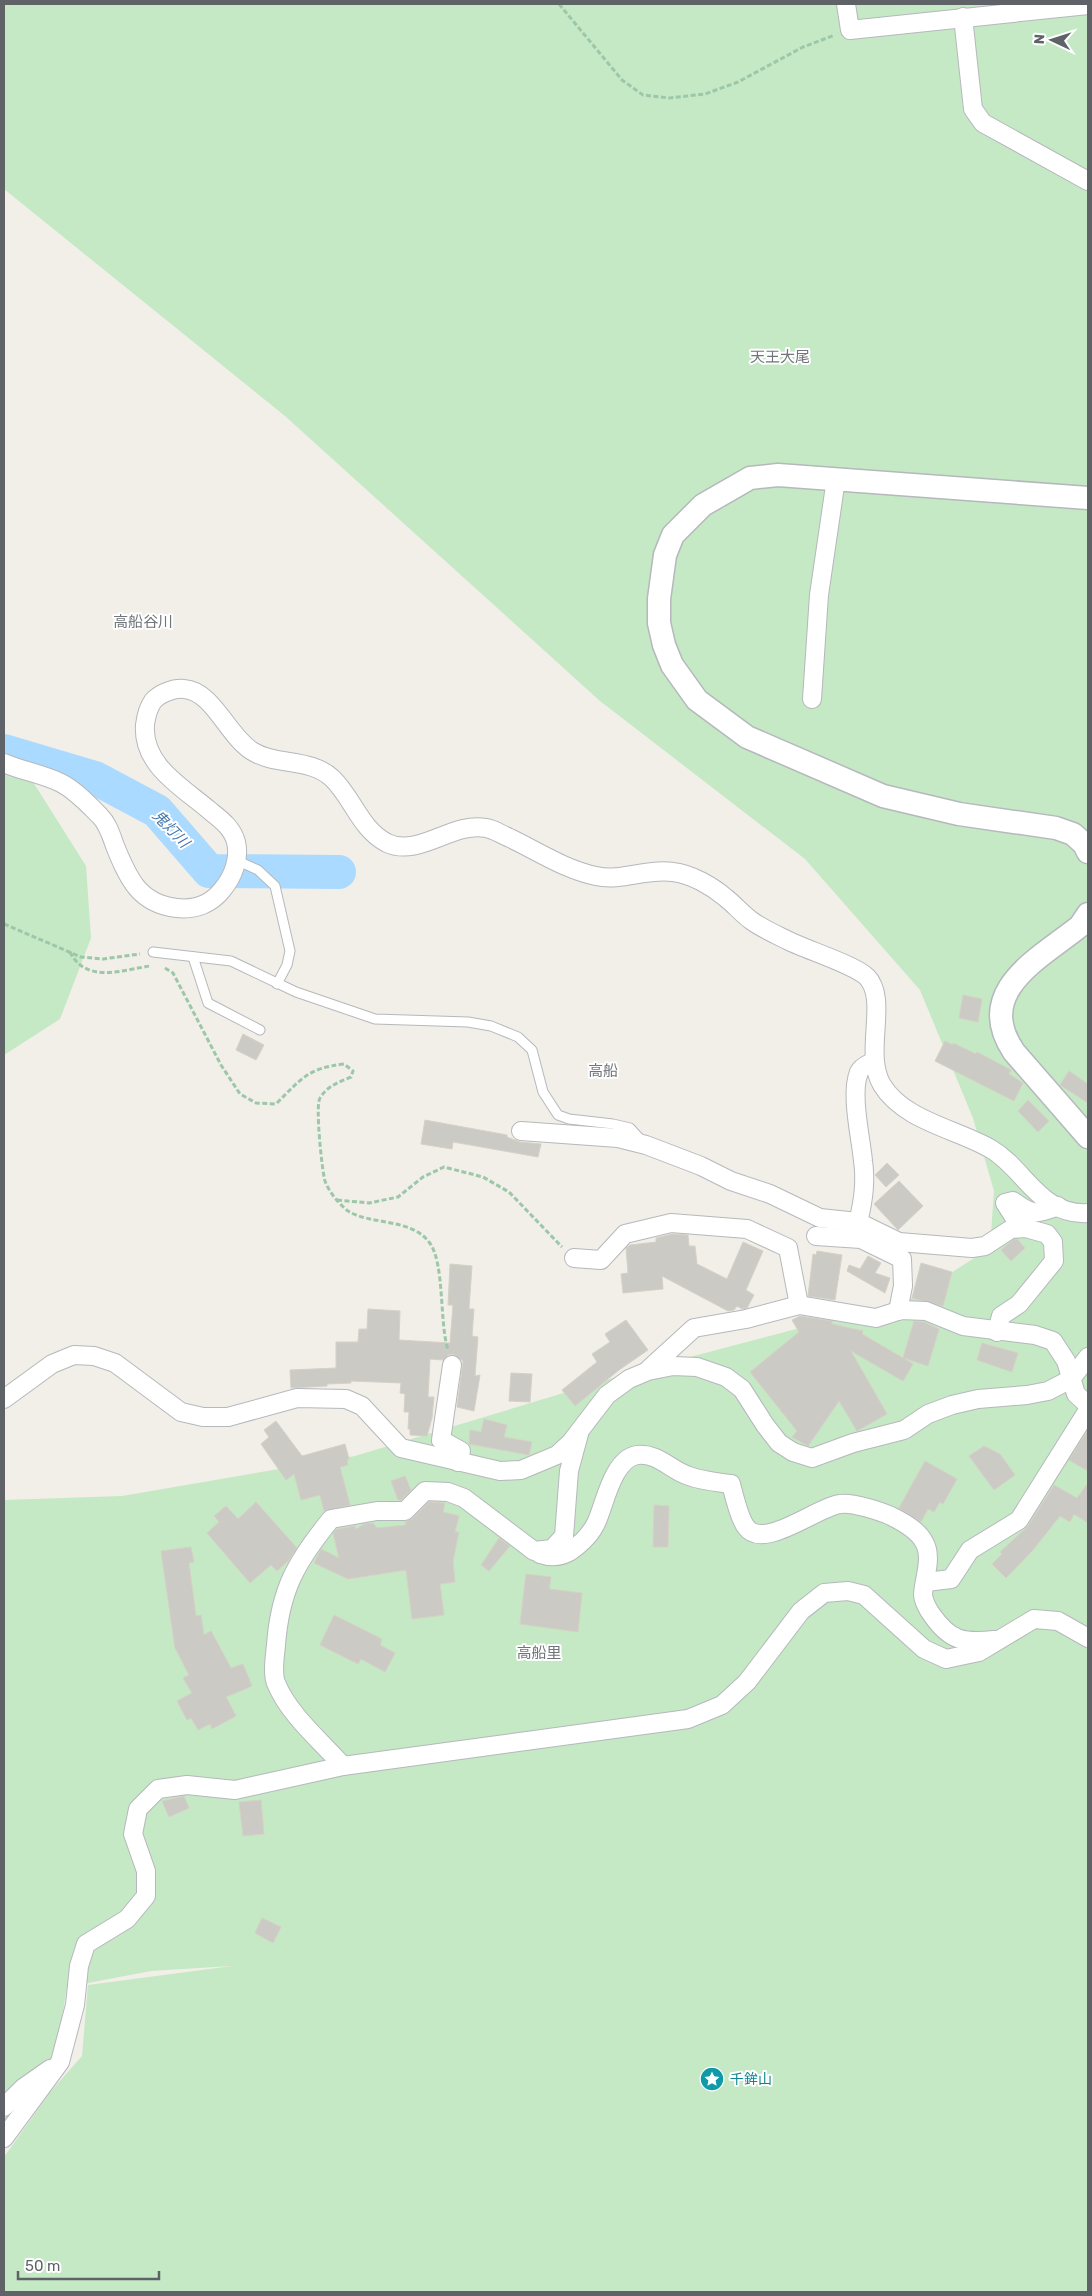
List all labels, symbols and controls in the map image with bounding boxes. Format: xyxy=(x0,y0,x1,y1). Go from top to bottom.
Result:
north arrow xyxy=(1027,15,1077,65)
text: N xyxy=(1031,34,1048,45)
district label: 天王大尾 xyxy=(750,348,810,366)
district label: 高船谷川 xyxy=(113,613,173,631)
water label: 鬼灯川 xyxy=(149,807,194,853)
district label: 高船 xyxy=(588,1062,618,1080)
district label: 高船里 xyxy=(516,1644,562,1662)
place icon: 千鉾山 xyxy=(699,2066,725,2092)
place label: 千鉾山 xyxy=(730,2071,772,2088)
scale bar xyxy=(18,2248,159,2280)
text: 50 m xyxy=(25,2257,60,2275)

